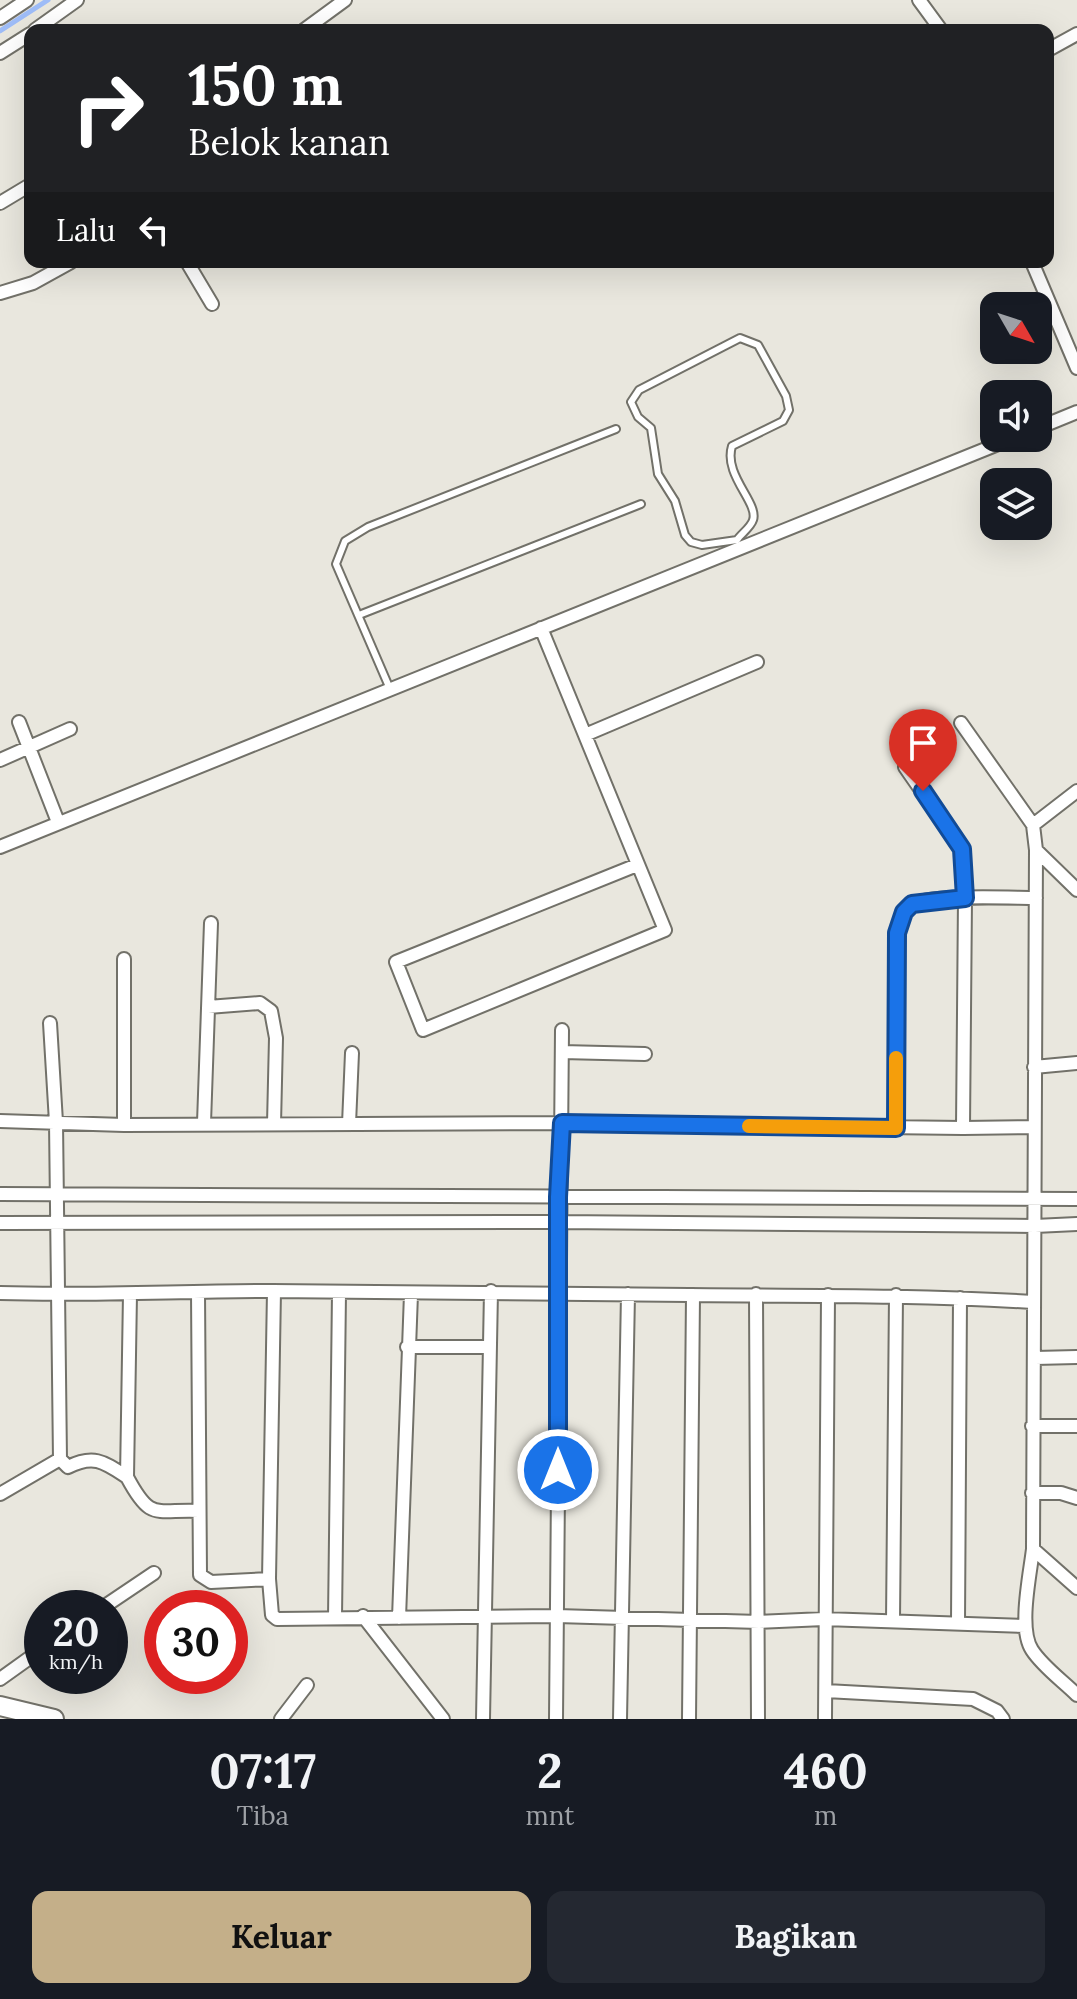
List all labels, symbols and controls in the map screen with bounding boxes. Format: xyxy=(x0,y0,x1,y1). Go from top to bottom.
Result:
text: 150 m xyxy=(188,49,343,120)
icon: right xyxy=(56,56,160,160)
text: Belok kanan xyxy=(188,119,390,165)
icon: left xyxy=(132,208,176,252)
text: Lalu xyxy=(56,211,116,249)
north arrow xyxy=(980,292,1052,364)
map controls xyxy=(980,292,1052,540)
button: sound xyxy=(980,380,1052,452)
button: layers xyxy=(980,468,1052,540)
pin xyxy=(889,709,957,791)
icon: arrive xyxy=(901,721,945,765)
position arrow xyxy=(516,1428,600,1512)
speed limit sign: 30 xyxy=(144,1590,248,1694)
text: 20 xyxy=(53,1606,99,1657)
text: km/h xyxy=(49,1649,103,1674)
text: 07:17 xyxy=(209,1740,316,1801)
text: 2 xyxy=(537,1740,563,1801)
text: 460 xyxy=(783,1740,868,1801)
text: Tiba xyxy=(236,1799,289,1832)
text: mnt xyxy=(525,1799,574,1832)
text: m xyxy=(814,1799,837,1832)
button: Keluar xyxy=(32,1891,531,1983)
button: Bagikan xyxy=(547,1891,1045,1983)

